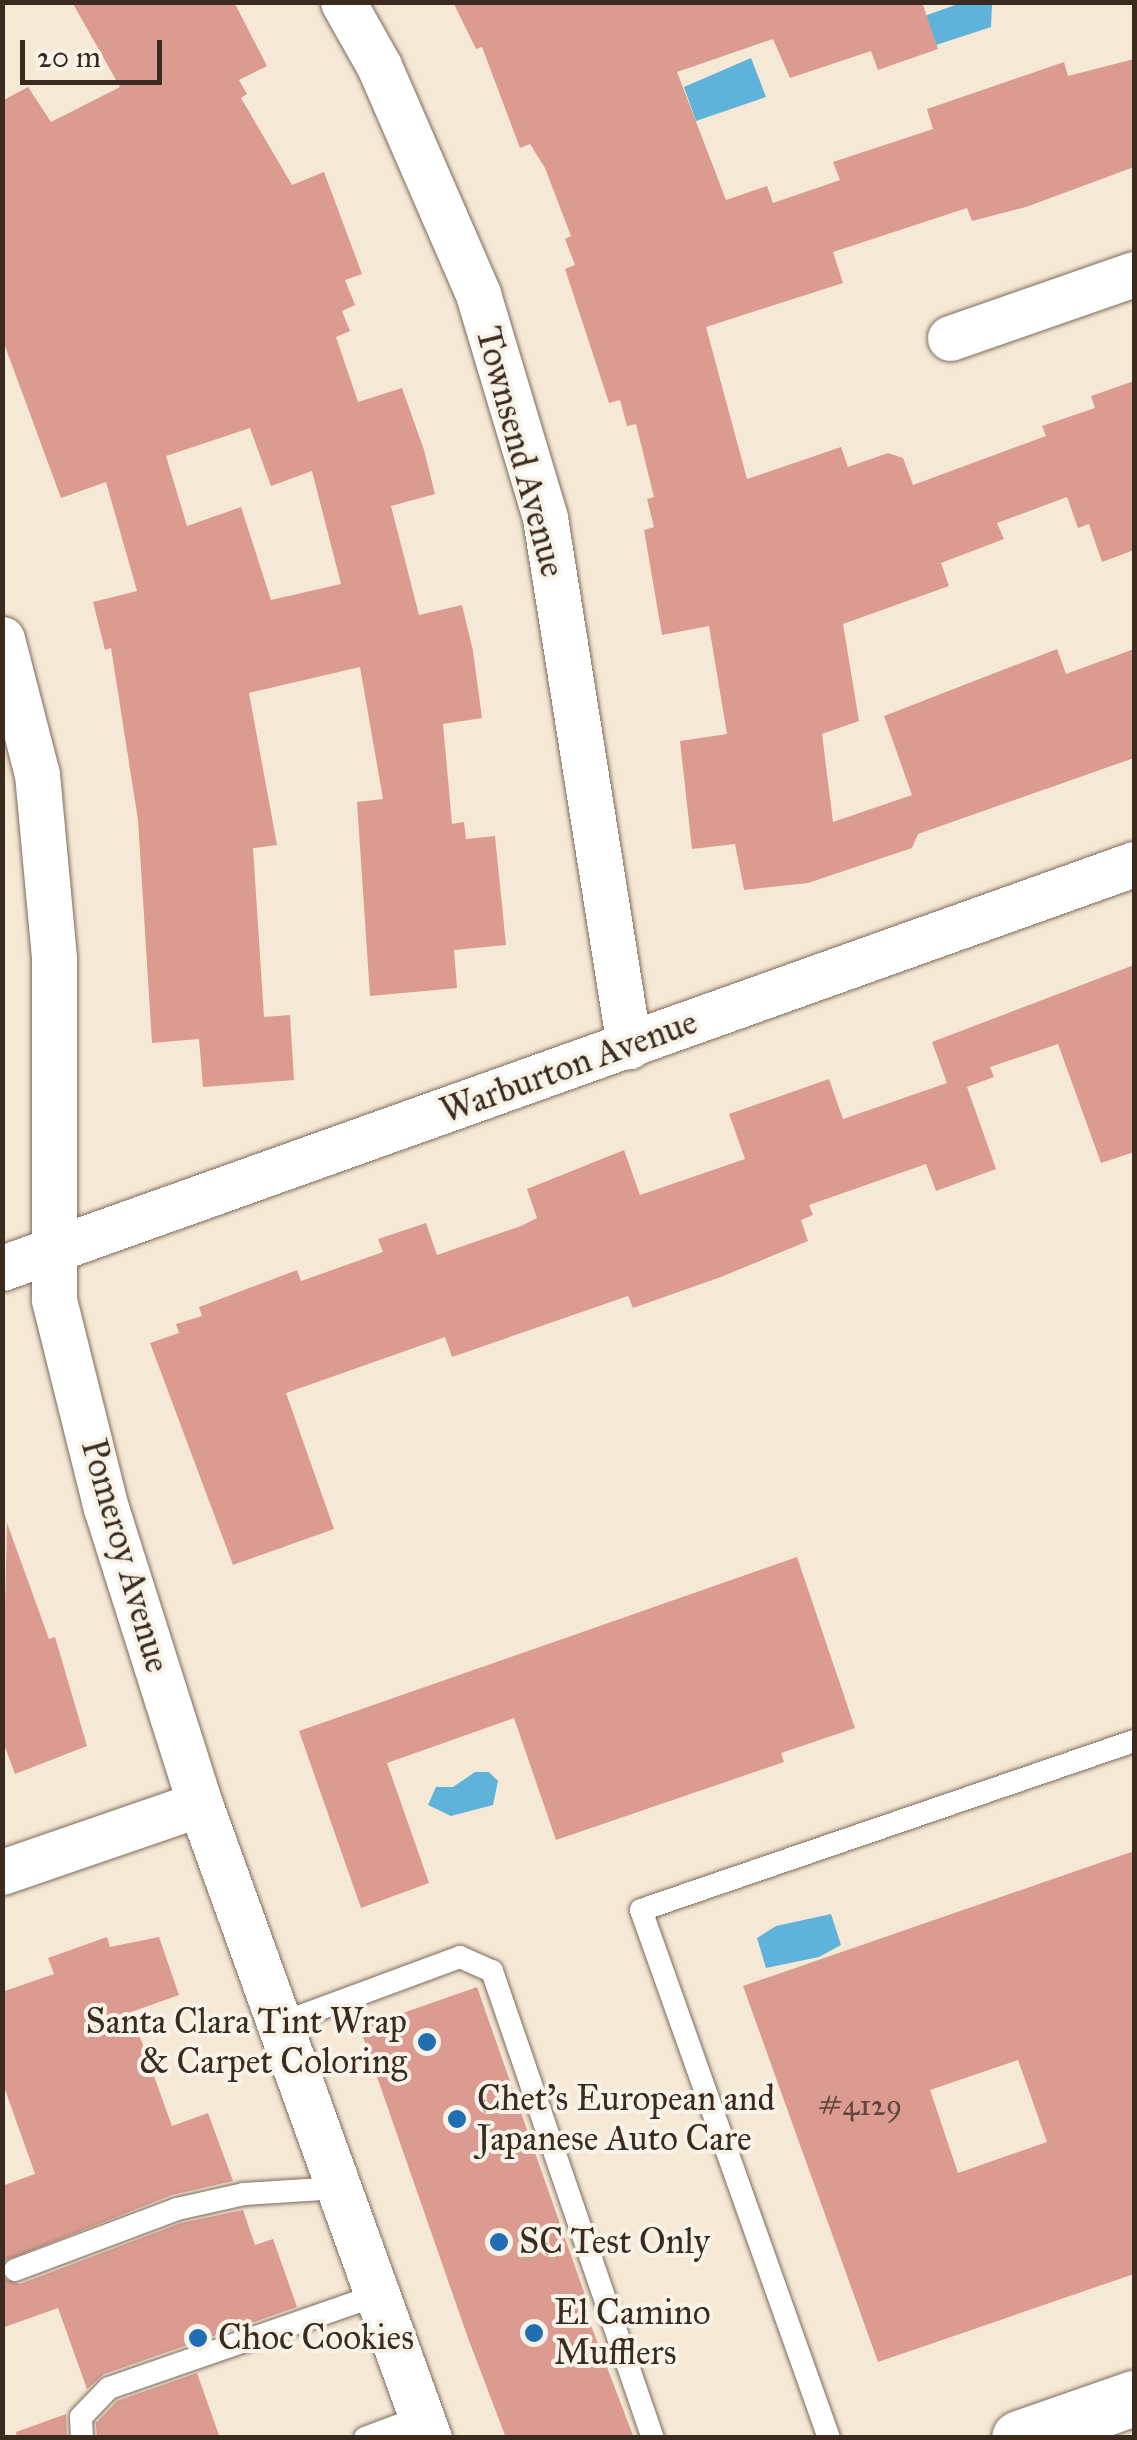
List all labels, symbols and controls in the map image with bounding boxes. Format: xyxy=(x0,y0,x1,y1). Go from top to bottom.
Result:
scale bar xyxy=(25,20,168,82)
text: 20 m xyxy=(37,39,101,75)
street label: Townsend Avenue xyxy=(466,322,574,582)
street label: Warburton Avenue xyxy=(435,1001,703,1133)
street label: Pomeroy Avenue xyxy=(72,1435,178,1677)
place label: Santa Clara Tint Wrap & Carpet Coloring xyxy=(86,2001,407,2083)
marker: Santa Clara Tint Wrap & Carpet Coloring xyxy=(416,2031,438,2053)
place label: Chet's European and Japanese Auto Care xyxy=(477,2078,775,2160)
house number: #4129 xyxy=(818,2087,902,2123)
marker: Chet's European and Japanese Auto Care xyxy=(446,2108,468,2130)
place label: SC Test Only xyxy=(519,2221,710,2263)
marker: SC Test Only xyxy=(488,2231,510,2253)
place label: El Camino Mufflers xyxy=(554,2292,711,2374)
place label: Choc Cookies xyxy=(218,2317,414,2359)
marker: El Camino Mufflers xyxy=(523,2322,545,2344)
marker: Choc Cookies xyxy=(187,2327,209,2349)

